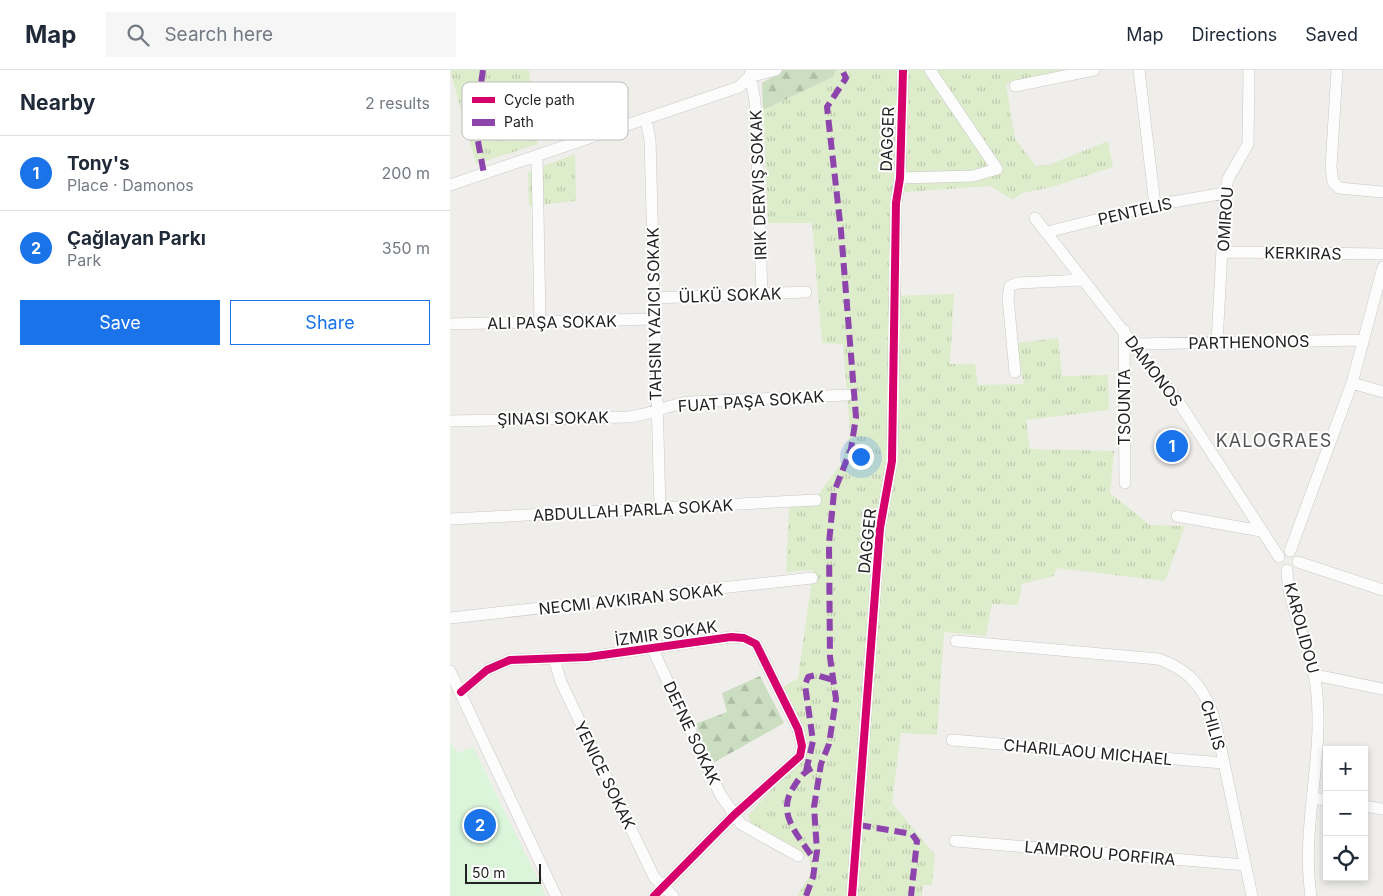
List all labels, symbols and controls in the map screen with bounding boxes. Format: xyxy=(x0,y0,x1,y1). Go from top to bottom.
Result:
search box xyxy=(106,12,456,57)
text: Map xyxy=(25,20,76,49)
icon: search xyxy=(124,21,152,49)
text: Search here xyxy=(164,23,273,46)
text: Map xyxy=(1126,24,1164,45)
text: Directions xyxy=(1192,24,1277,45)
text: Saved xyxy=(1305,24,1358,45)
legend xyxy=(462,82,628,140)
text: Nearby xyxy=(20,90,95,115)
text: Cycle path xyxy=(504,91,575,108)
text: 2 results xyxy=(365,93,430,113)
street label: DAGGER xyxy=(876,106,898,172)
street label: IRIK DERVIŞ SOKAK xyxy=(745,109,771,261)
text: Path xyxy=(504,113,534,130)
text: Tony's xyxy=(67,152,130,175)
text: 1 xyxy=(33,163,39,183)
text: 200 m xyxy=(382,163,430,183)
text: Place · Damonos xyxy=(67,175,194,195)
street label: OMIROU xyxy=(1213,186,1237,252)
street label: PENTELIS xyxy=(1096,193,1174,229)
text: Çağlayan Parkı xyxy=(67,227,206,250)
street label: TAHSIN YAZICI SOKAK xyxy=(642,227,666,401)
text: 2 xyxy=(31,238,41,258)
text: 350 m xyxy=(382,238,430,258)
street label: KERKIRAS xyxy=(1264,242,1342,264)
text: Park xyxy=(67,250,101,270)
street label: ÜLKÜ SOKAK xyxy=(678,283,782,307)
button: Save xyxy=(20,300,220,345)
button: Share xyxy=(230,300,430,345)
street label: ALI PAŞA SOKAK xyxy=(487,311,617,333)
street label: PARTHENONOS xyxy=(1188,331,1310,353)
street label: DAMONOS xyxy=(1121,332,1187,410)
street label: TSOUNTA xyxy=(1114,369,1134,445)
street label: FUAT PAŞA SOKAK xyxy=(677,386,825,416)
street label: ŞINASI SOKAK xyxy=(497,407,609,429)
pin: 1 xyxy=(1156,427,1188,465)
district label: KALOGRAES xyxy=(1216,430,1332,451)
your location xyxy=(848,444,874,470)
street label: ABDULLAH PARLA SOKAK xyxy=(532,495,734,525)
street label: DAGGER xyxy=(854,507,880,575)
street label: NECMI AVKIRAN SOKAK xyxy=(538,579,725,619)
street label: KAROLIDOU xyxy=(1280,580,1324,676)
street label: İZMIR SOKAK xyxy=(614,616,719,650)
street label: DEFNE SOKAK xyxy=(659,678,725,788)
street label: CHILIS xyxy=(1196,697,1230,753)
street label: YENICE SOKAK xyxy=(570,718,640,832)
street label: CHARILAOU MICHAEL xyxy=(1003,735,1173,769)
map controls xyxy=(1323,746,1368,881)
button: + xyxy=(1323,746,1368,791)
button: − xyxy=(1323,791,1368,836)
pin: 2 xyxy=(464,806,496,844)
street label: LAMPROU PORFIRA xyxy=(1024,836,1176,870)
button: locate xyxy=(1323,836,1368,881)
scale bar xyxy=(465,861,541,884)
text: 50 m xyxy=(472,864,506,881)

